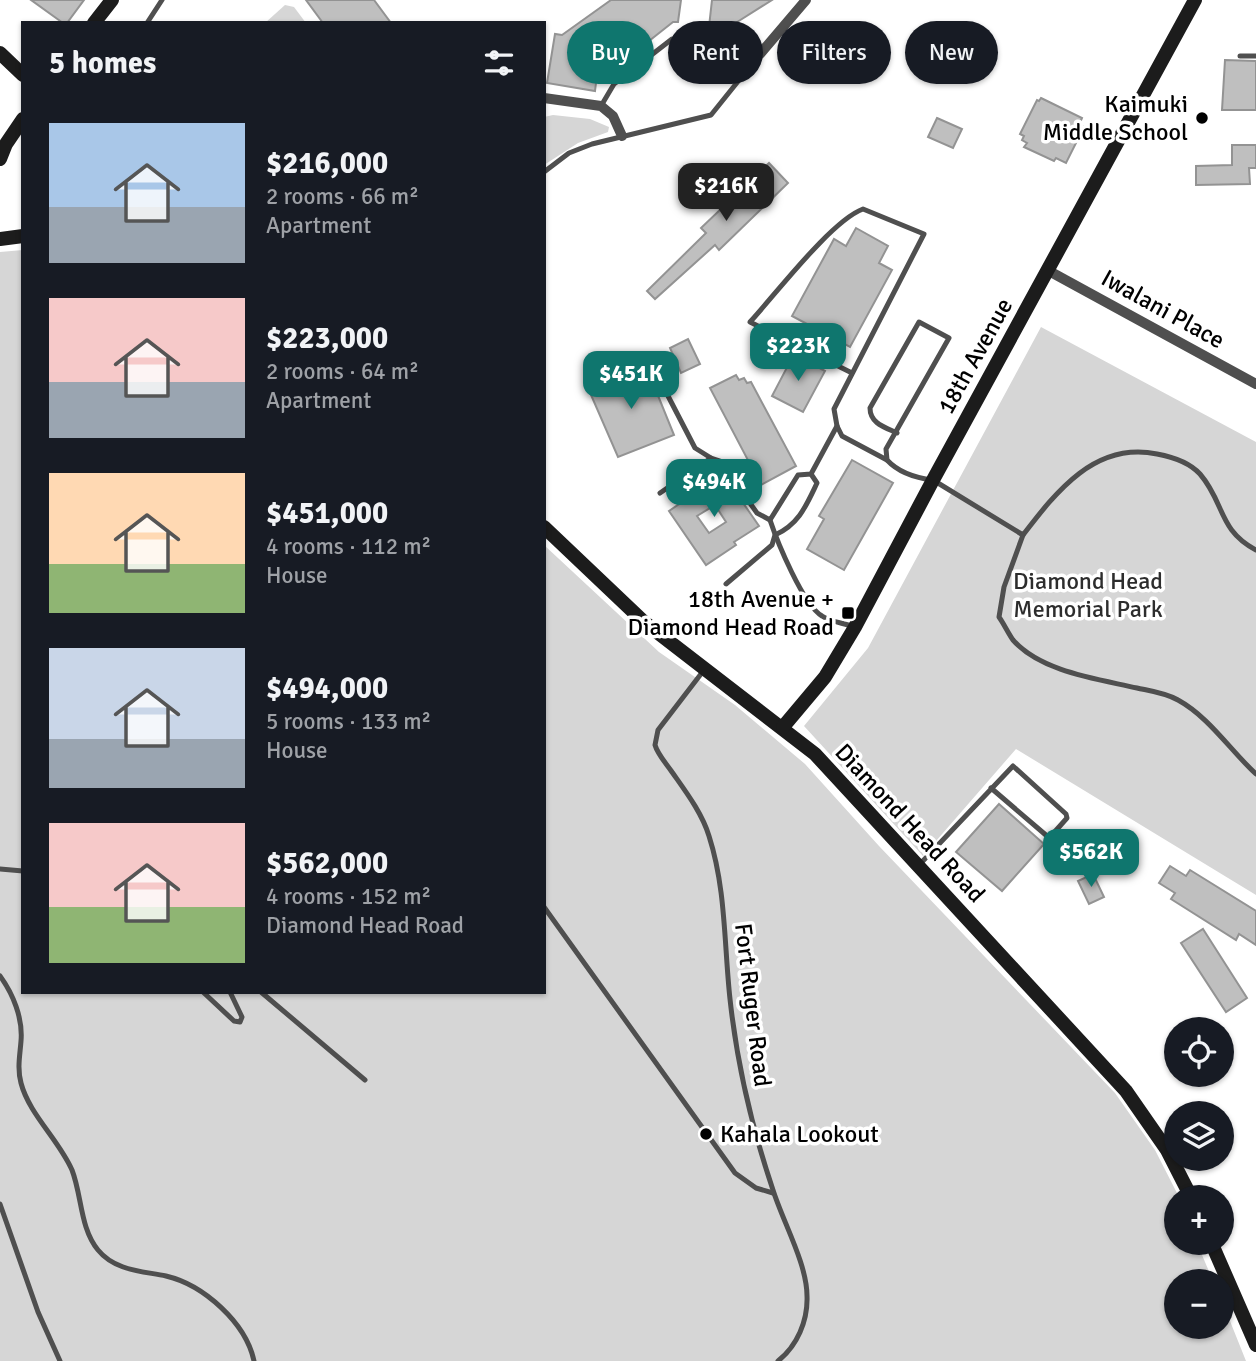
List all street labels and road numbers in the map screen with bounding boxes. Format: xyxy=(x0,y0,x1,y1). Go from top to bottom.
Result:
street label: Iwalani Place xyxy=(1096,263,1230,355)
street label: 18th Avenue xyxy=(931,293,1019,419)
street label: Diamond Head Road xyxy=(829,737,991,909)
street label: Fort Ruger Road xyxy=(728,922,778,1088)

